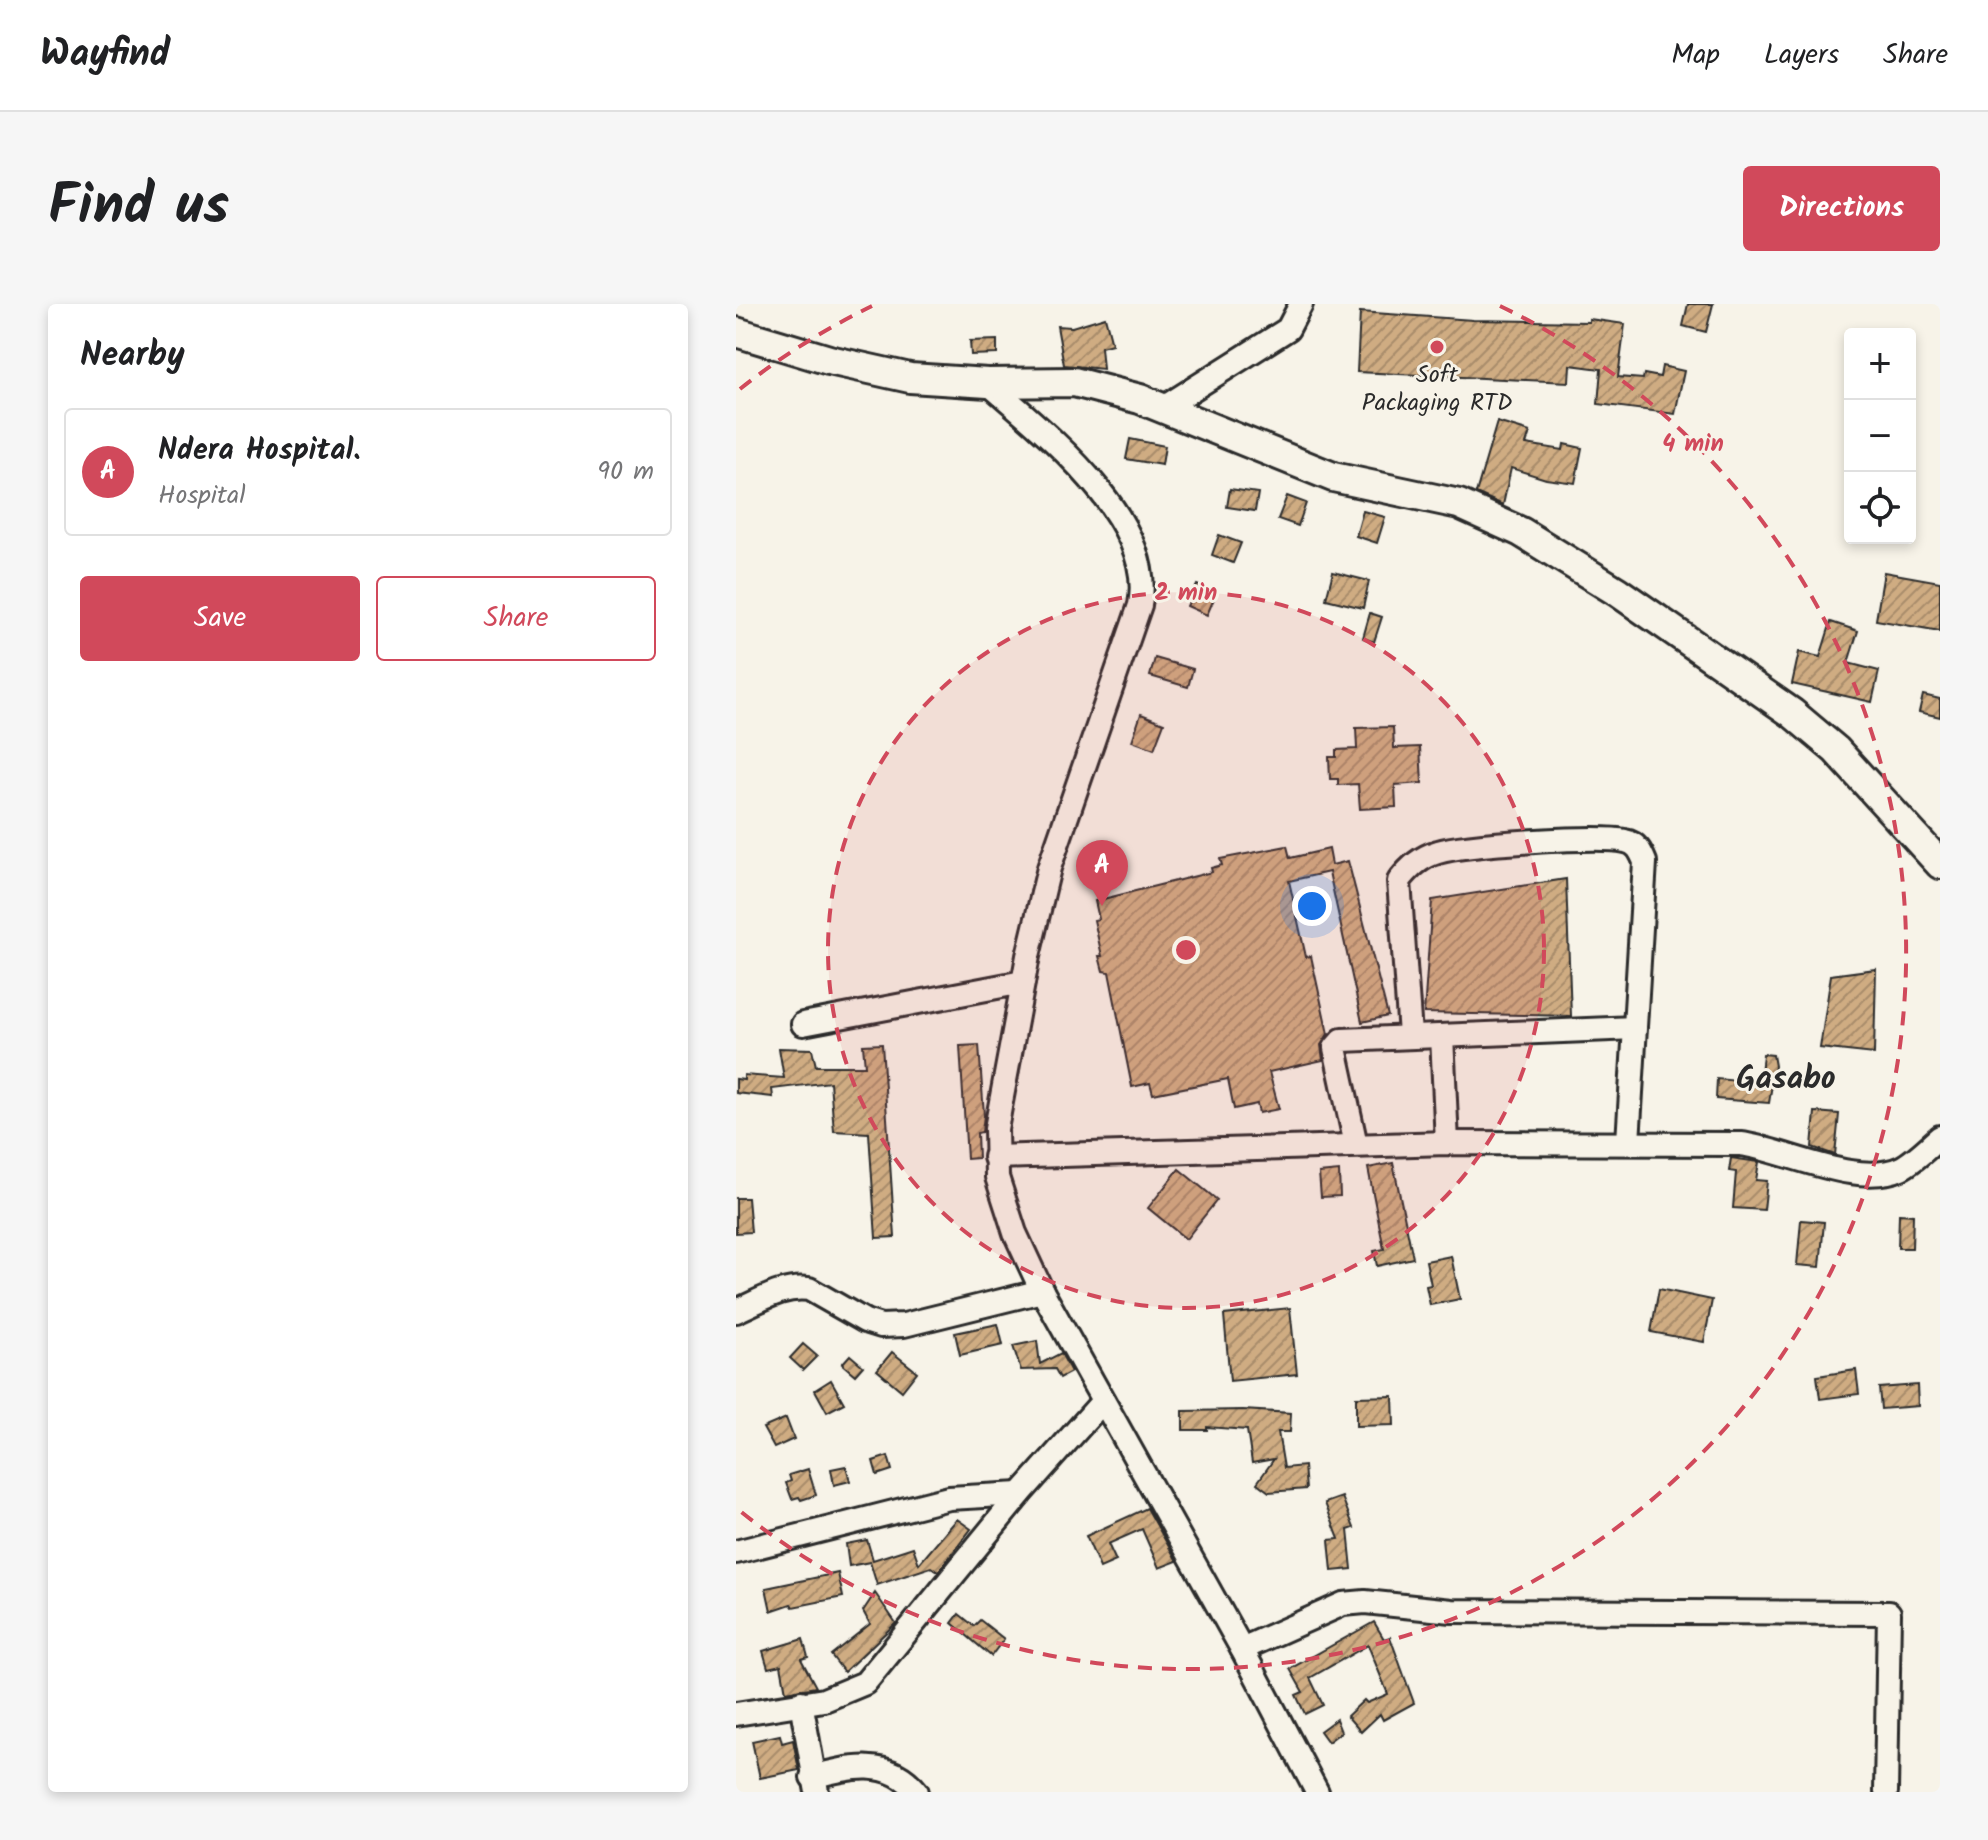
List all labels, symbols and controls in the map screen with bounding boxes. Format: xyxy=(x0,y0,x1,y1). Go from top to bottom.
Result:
text: Wayfind xyxy=(40,25,170,85)
text: Map xyxy=(1671,33,1720,78)
text: Layers xyxy=(1764,33,1839,78)
text: Share xyxy=(1883,33,1948,78)
text: Find us xyxy=(48,163,229,253)
button: Directions xyxy=(1743,166,1940,251)
map controls xyxy=(1844,328,1916,544)
button: + xyxy=(1844,328,1916,400)
text: Nearby xyxy=(80,329,185,383)
marker: Soft Packaging RTD xyxy=(1428,338,1446,356)
place label: Soft Packaging RTD xyxy=(1362,356,1512,423)
button: − xyxy=(1844,400,1916,472)
text: 4 min xyxy=(1662,425,1724,464)
text: Ndera Hospital. xyxy=(158,427,361,475)
text: A xyxy=(100,451,116,493)
text: 90 m xyxy=(597,451,654,493)
button: locate xyxy=(1844,472,1916,544)
text: Hospital xyxy=(158,475,246,517)
text: 2 min xyxy=(1155,574,1217,613)
button: Save xyxy=(80,576,360,661)
button: Share xyxy=(376,576,656,661)
pin: A xyxy=(1076,840,1128,906)
your location xyxy=(1292,886,1332,926)
centre of rings xyxy=(1172,936,1200,964)
district label: Gasabo xyxy=(1736,1054,1836,1105)

